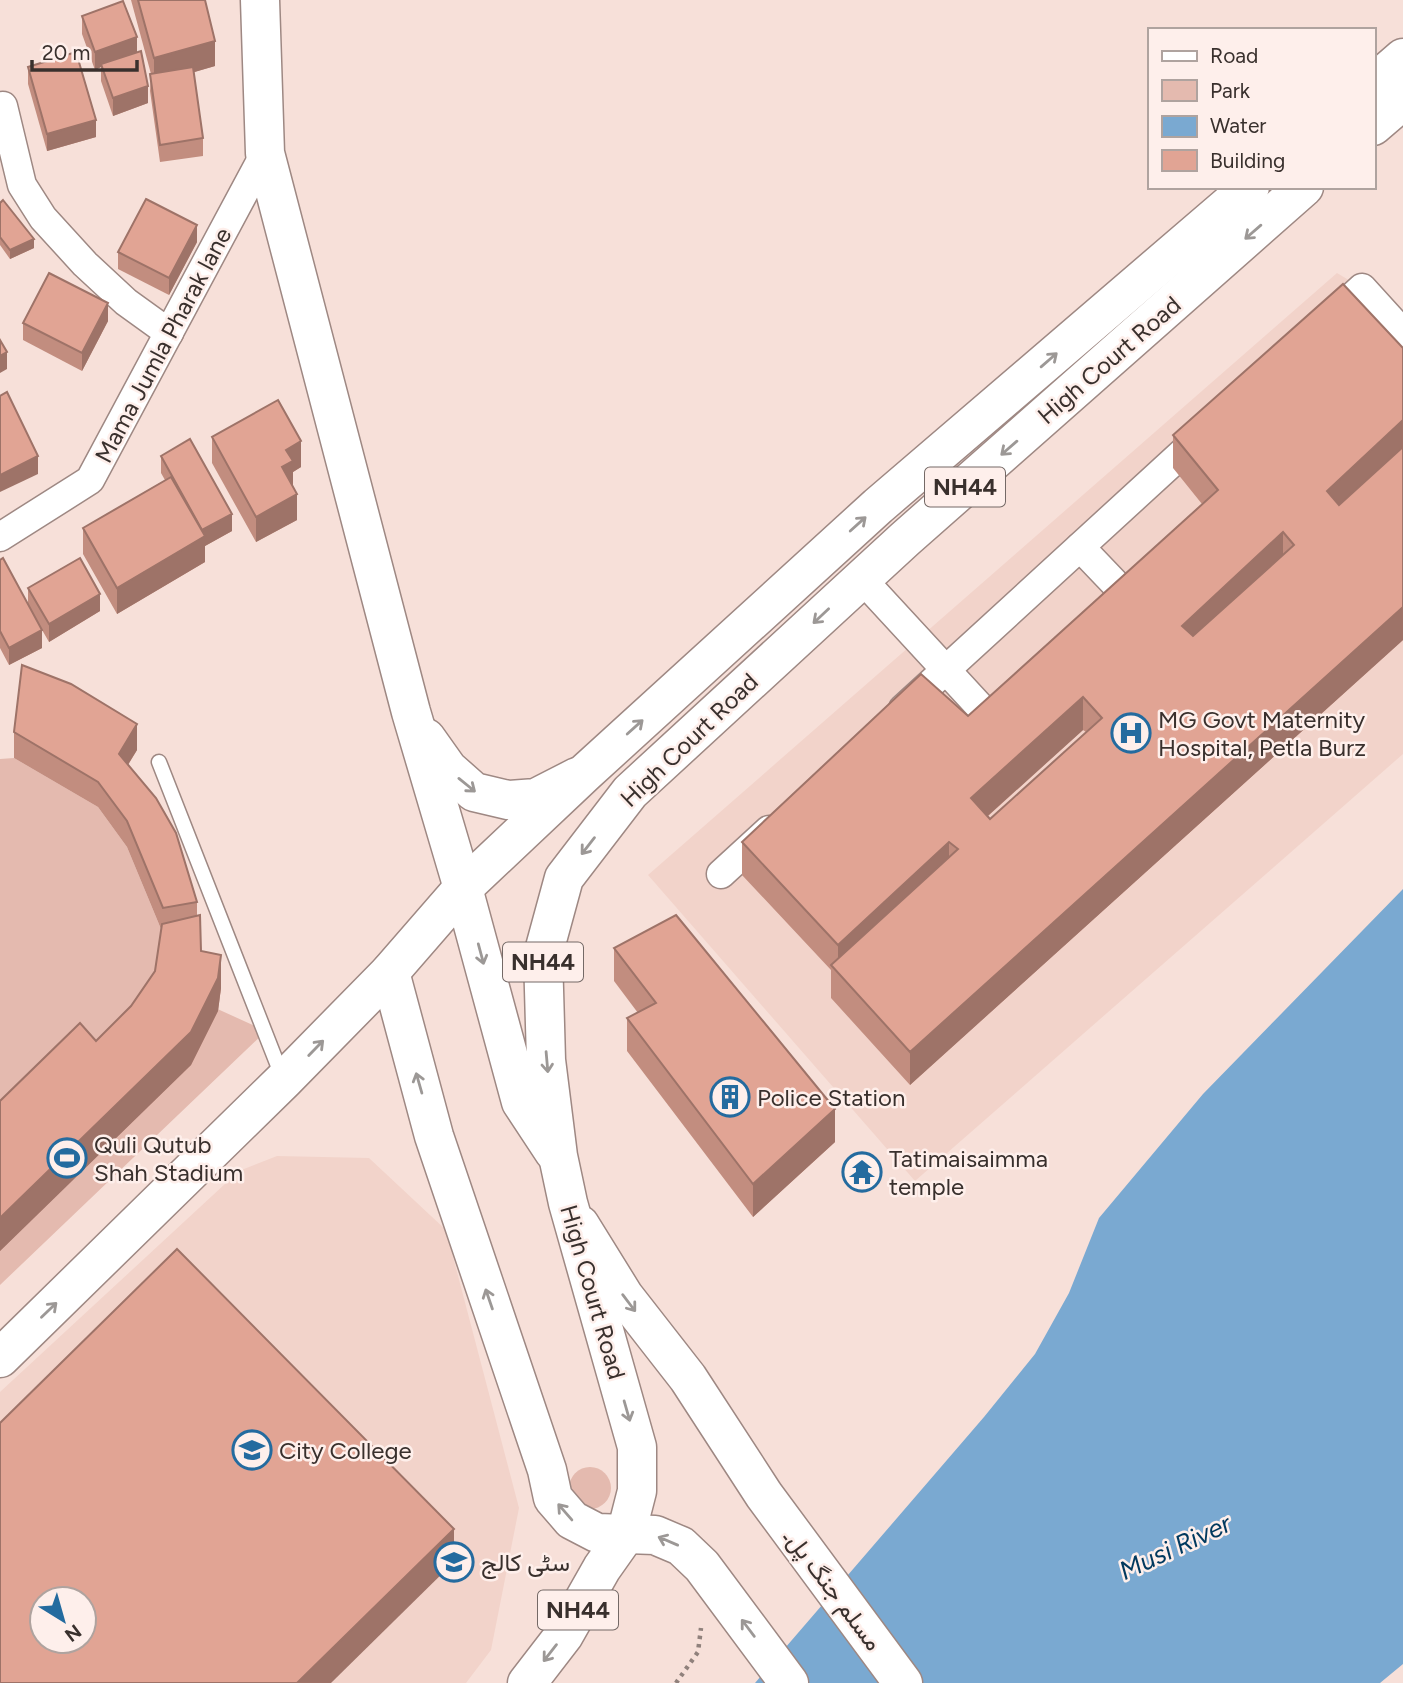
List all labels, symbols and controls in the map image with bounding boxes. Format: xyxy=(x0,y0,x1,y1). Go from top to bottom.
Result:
scale bar xyxy=(32,28,136,72)
legend xyxy=(1148,28,1375,189)
text: 20 m xyxy=(42,40,90,65)
text: Road xyxy=(1210,43,1258,68)
text: Park xyxy=(1210,78,1251,103)
text: Water xyxy=(1210,113,1266,138)
text: Building xyxy=(1210,148,1285,173)
street label: Mama Jumla Pharak lane xyxy=(89,222,237,468)
one-way arrow xyxy=(1245,224,1262,241)
street label: High Court Road xyxy=(1032,290,1186,430)
one-way arrow xyxy=(1040,352,1058,368)
one-way arrow xyxy=(1000,440,1018,456)
road number: NH44 xyxy=(925,467,1005,506)
one-way arrow xyxy=(849,516,867,532)
one-way arrow xyxy=(812,608,830,624)
street label: High Court Road xyxy=(614,667,764,813)
place label: MG Govt Maternity Hospital, Petla Burz xyxy=(1158,705,1366,762)
hospital icon: MG Govt Maternity Hospital, Petla Burz xyxy=(1110,712,1152,754)
one-way arrow xyxy=(626,718,643,735)
one-way arrow xyxy=(457,777,475,792)
one-way arrow xyxy=(581,836,596,855)
road number: NH44 xyxy=(503,942,583,981)
one-way arrow xyxy=(475,943,488,965)
one-way arrow xyxy=(307,1039,324,1056)
one-way arrow xyxy=(541,1051,554,1073)
one-way arrow xyxy=(411,1072,424,1094)
building icon: Police Station xyxy=(709,1076,751,1118)
place label: Police Station xyxy=(757,1083,905,1112)
place label: Quli Qutub Shah Stadium xyxy=(94,1130,243,1187)
sports icon: Quli Qutub Shah Stadium xyxy=(46,1137,88,1179)
place label: Tatimaisaimma temple xyxy=(889,1144,1048,1201)
temple icon: Tatimaisaimma temple xyxy=(841,1151,883,1193)
street label: High Court Road xyxy=(554,1201,632,1383)
one-way arrow xyxy=(482,1288,494,1310)
one-way arrow xyxy=(622,1293,637,1311)
one-way arrow xyxy=(40,1302,57,1319)
one-way arrow xyxy=(621,1400,634,1422)
school or university icon: City College xyxy=(231,1429,273,1471)
place label: City College xyxy=(279,1436,412,1465)
one-way arrow xyxy=(557,1503,573,1521)
water label: Musi River xyxy=(1114,1507,1237,1587)
street label: مسلم جنگ پل۔ xyxy=(776,1522,889,1657)
one-way arrow xyxy=(658,1534,679,1547)
school or university icon: سٹی کالج xyxy=(433,1541,475,1583)
place label: سٹی کالج xyxy=(481,1548,570,1580)
north arrow xyxy=(28,1585,98,1655)
road number: NH44 xyxy=(538,1590,618,1630)
one-way arrow xyxy=(741,1619,755,1638)
text: N xyxy=(60,1620,86,1647)
one-way arrow xyxy=(542,1643,557,1662)

